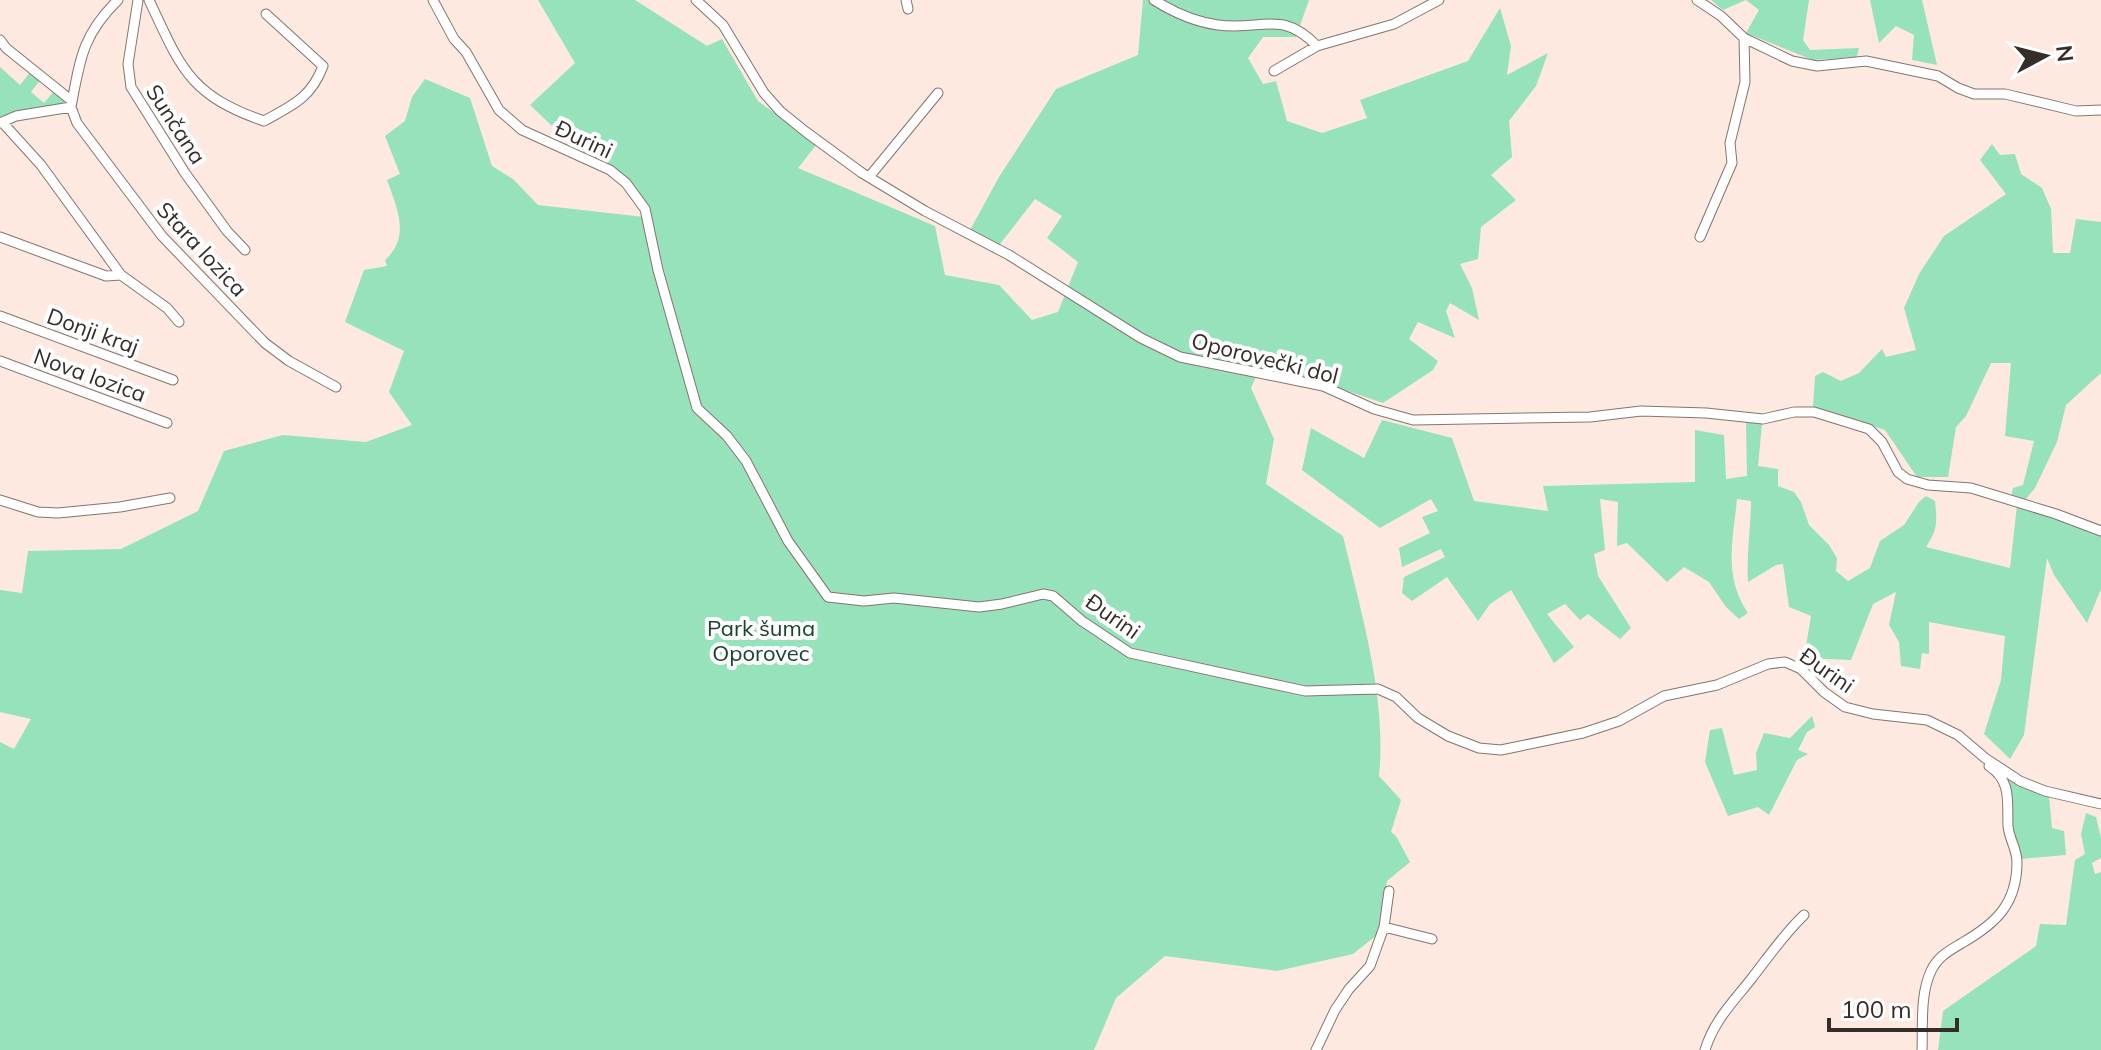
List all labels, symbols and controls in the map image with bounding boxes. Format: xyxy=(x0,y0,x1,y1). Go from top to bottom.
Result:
north arrow xyxy=(2005,16,2085,96)
text: N xyxy=(2050,44,2080,64)
street label: Sunčana xyxy=(140,79,212,169)
street label: Đurini xyxy=(551,114,617,164)
street label: Stara lozica xyxy=(151,196,253,302)
street label: Donji kraj xyxy=(43,301,143,361)
street label: Oporovečki dol xyxy=(1189,326,1341,390)
street label: Nova lozica xyxy=(30,342,150,408)
street label: Đurini xyxy=(1080,587,1146,645)
park label: Park šuma Oporovec xyxy=(707,614,815,667)
street label: Đurini xyxy=(1794,641,1860,699)
scale bar xyxy=(1829,982,1957,1032)
text: 100 m xyxy=(1841,994,1912,1024)

